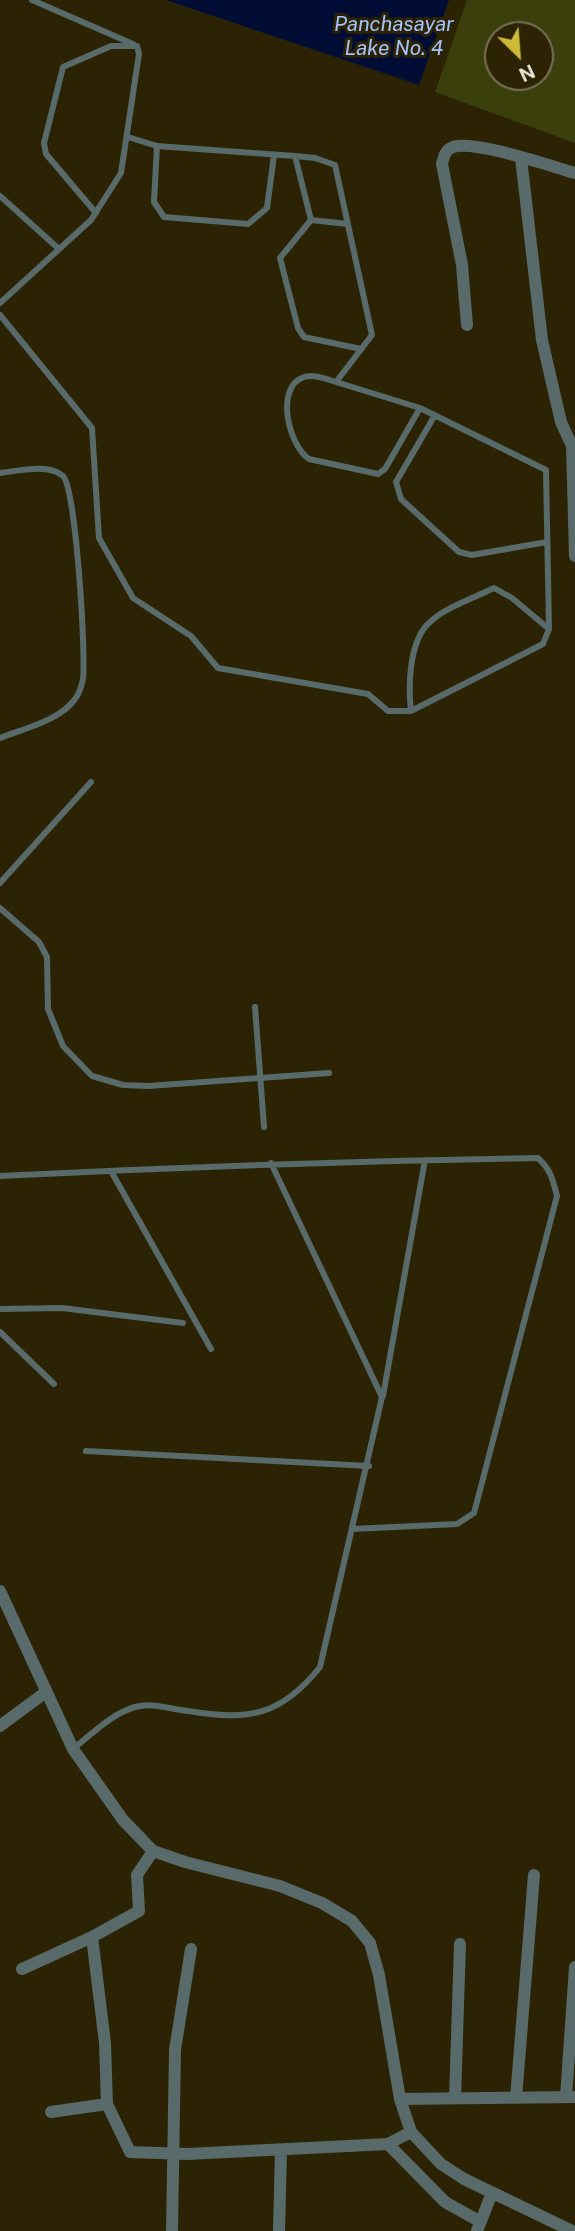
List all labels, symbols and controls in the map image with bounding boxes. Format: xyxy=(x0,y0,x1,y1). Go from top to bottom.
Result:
water label: Panchasayar Lake No. 4 xyxy=(334,12,454,62)
north arrow xyxy=(484,21,554,91)
text: N xyxy=(516,60,538,86)

